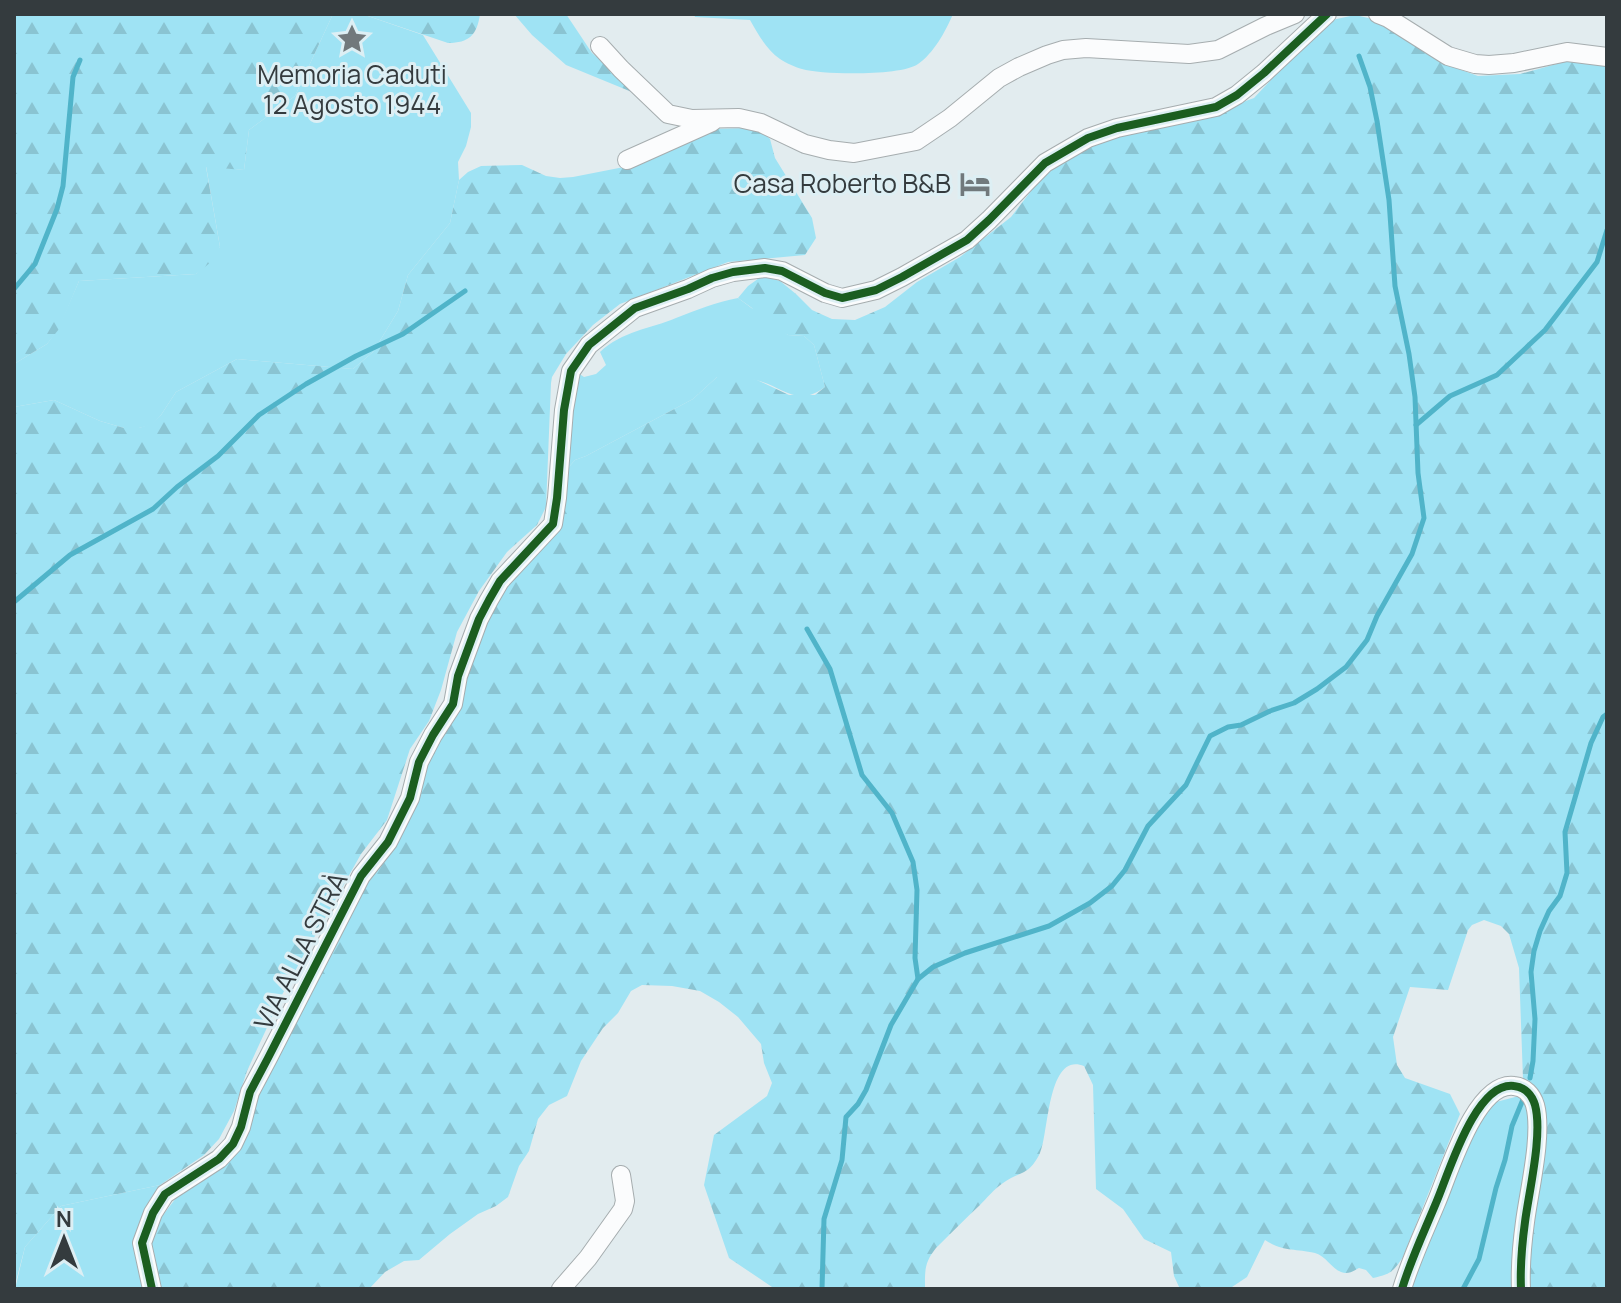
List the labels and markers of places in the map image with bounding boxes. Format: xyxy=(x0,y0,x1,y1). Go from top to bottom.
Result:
place icon: Memoria Caduti 12 Agosto 1944 xyxy=(335,22,369,56)
place label: Memoria Caduti 12 Agosto 1944 xyxy=(257,56,447,122)
place label: Casa Roberto B&B xyxy=(734,165,951,201)
hotel icon: Casa Roberto B&B xyxy=(958,167,992,201)

